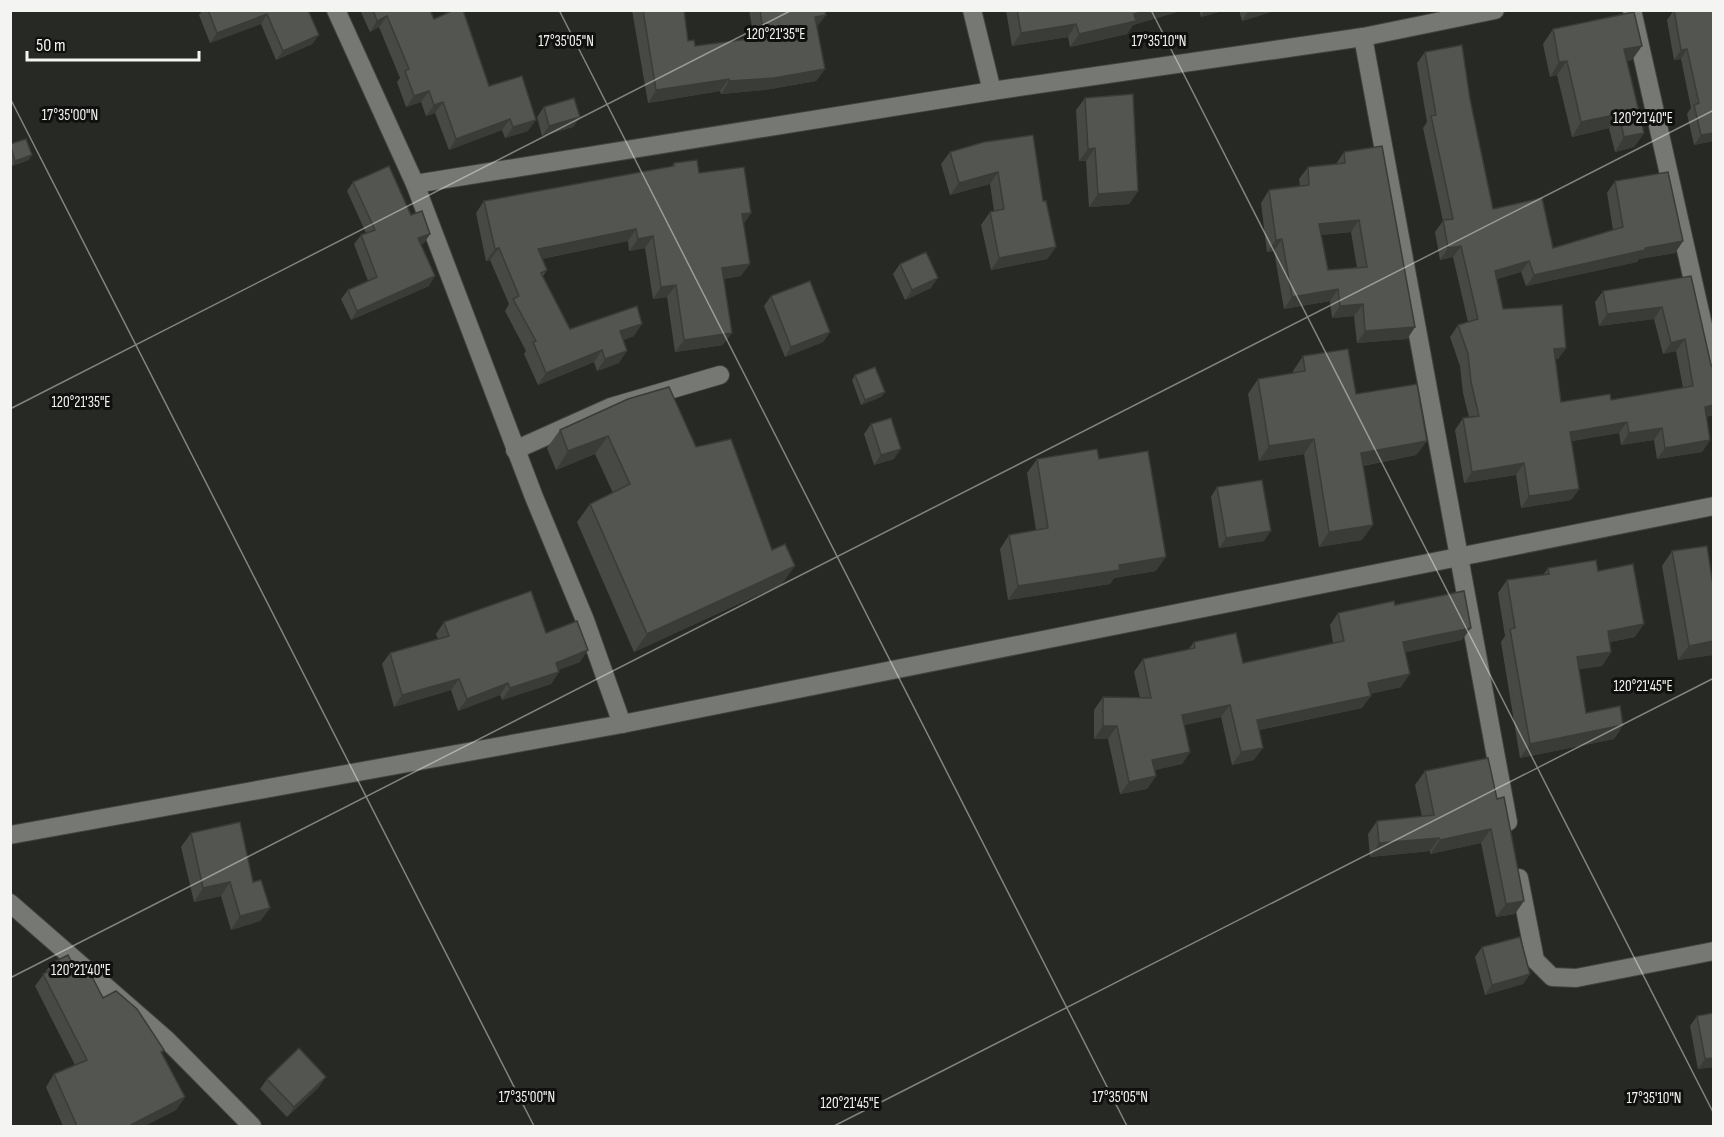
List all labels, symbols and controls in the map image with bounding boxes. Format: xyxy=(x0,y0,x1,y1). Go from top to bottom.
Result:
scale bar xyxy=(27,24,200,62)
text: 120°21'35"E xyxy=(746,25,806,44)
text: 17°35'05"N xyxy=(538,32,594,51)
text: 17°35'10"N xyxy=(1132,32,1186,51)
text: 50 m xyxy=(36,35,66,56)
text: 17°35'00"N xyxy=(42,106,98,125)
text: 120°21'40"E xyxy=(1613,109,1673,128)
text: 120°21'35"E xyxy=(51,393,111,412)
text: 120°21'45"E xyxy=(1613,677,1673,696)
text: 120°21'40"E xyxy=(51,961,111,980)
text: 17°35'00"N xyxy=(499,1088,555,1107)
text: 17°35'05"N xyxy=(1092,1088,1148,1107)
text: 17°35'10"N xyxy=(1627,1089,1681,1108)
text: 120°21'45"E xyxy=(820,1094,880,1113)

